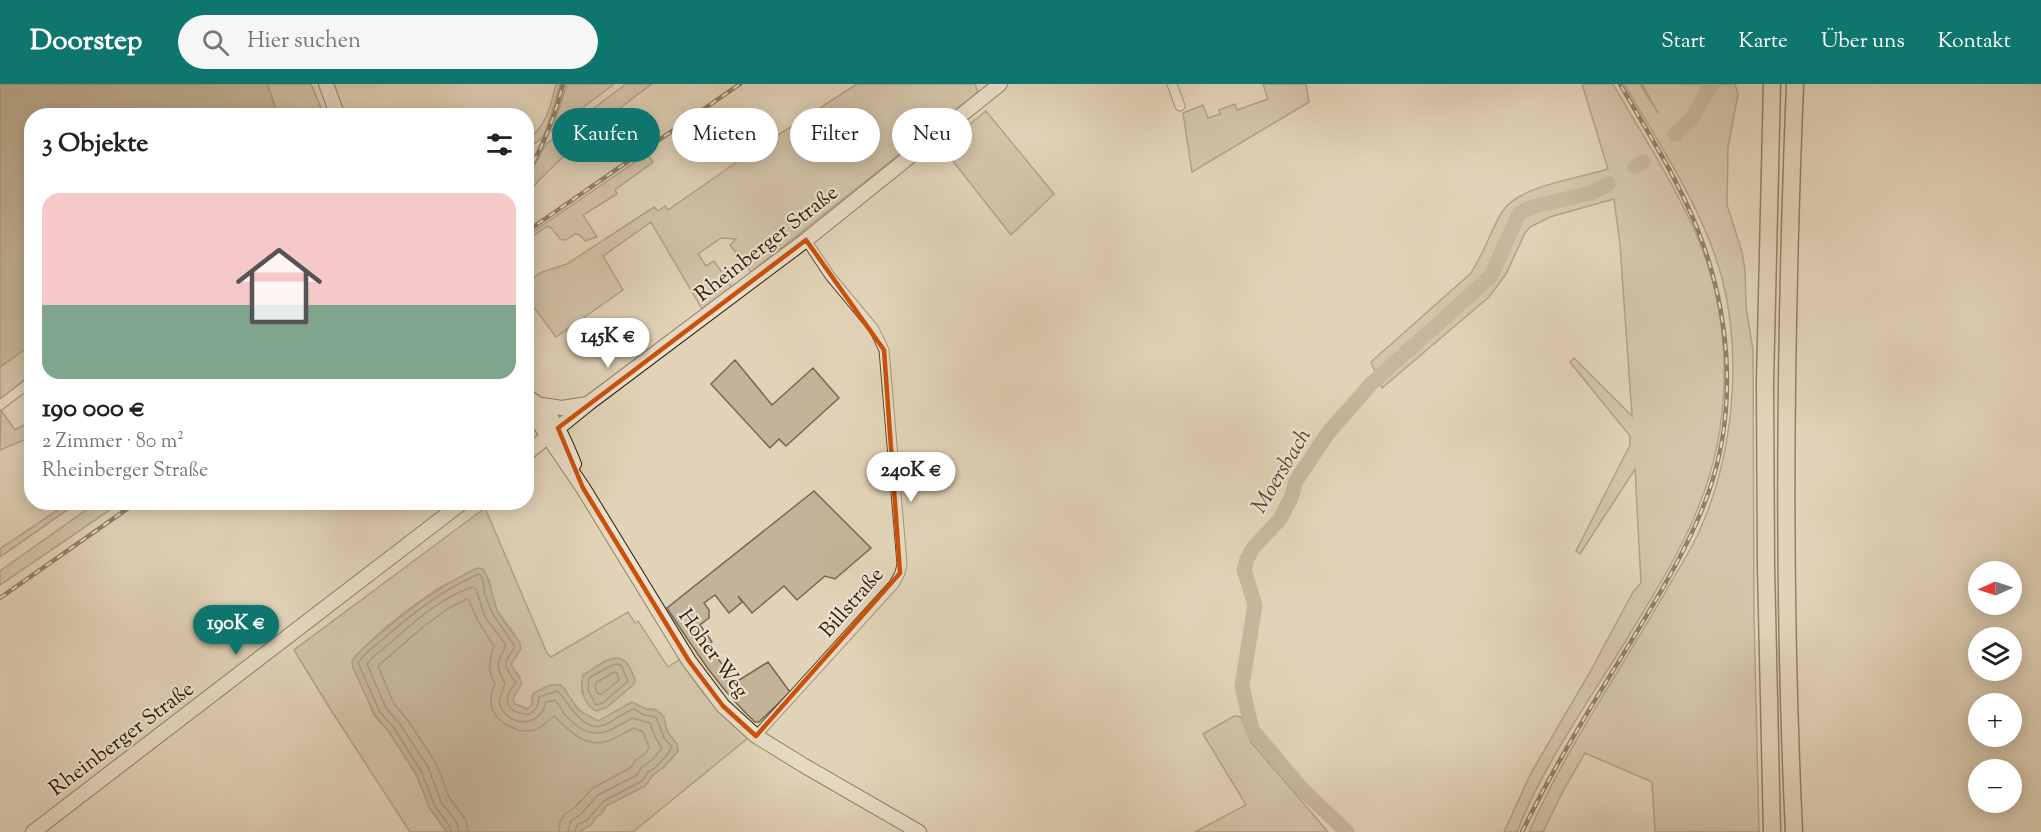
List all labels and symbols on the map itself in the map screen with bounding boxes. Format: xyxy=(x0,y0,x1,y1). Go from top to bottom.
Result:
street label: Rheinberger Straße xyxy=(689,179,845,310)
pin: 145K € xyxy=(559,318,657,369)
water label: Moersbach xyxy=(1245,423,1321,520)
pin: 240K € xyxy=(862,452,960,503)
street label: Billstraße xyxy=(813,561,892,645)
north arrow xyxy=(1968,561,2022,615)
street label: Hoher Weg xyxy=(670,603,755,705)
pin: 190K € xyxy=(187,605,285,656)
street label: Rheinberger Straße xyxy=(43,675,201,804)

